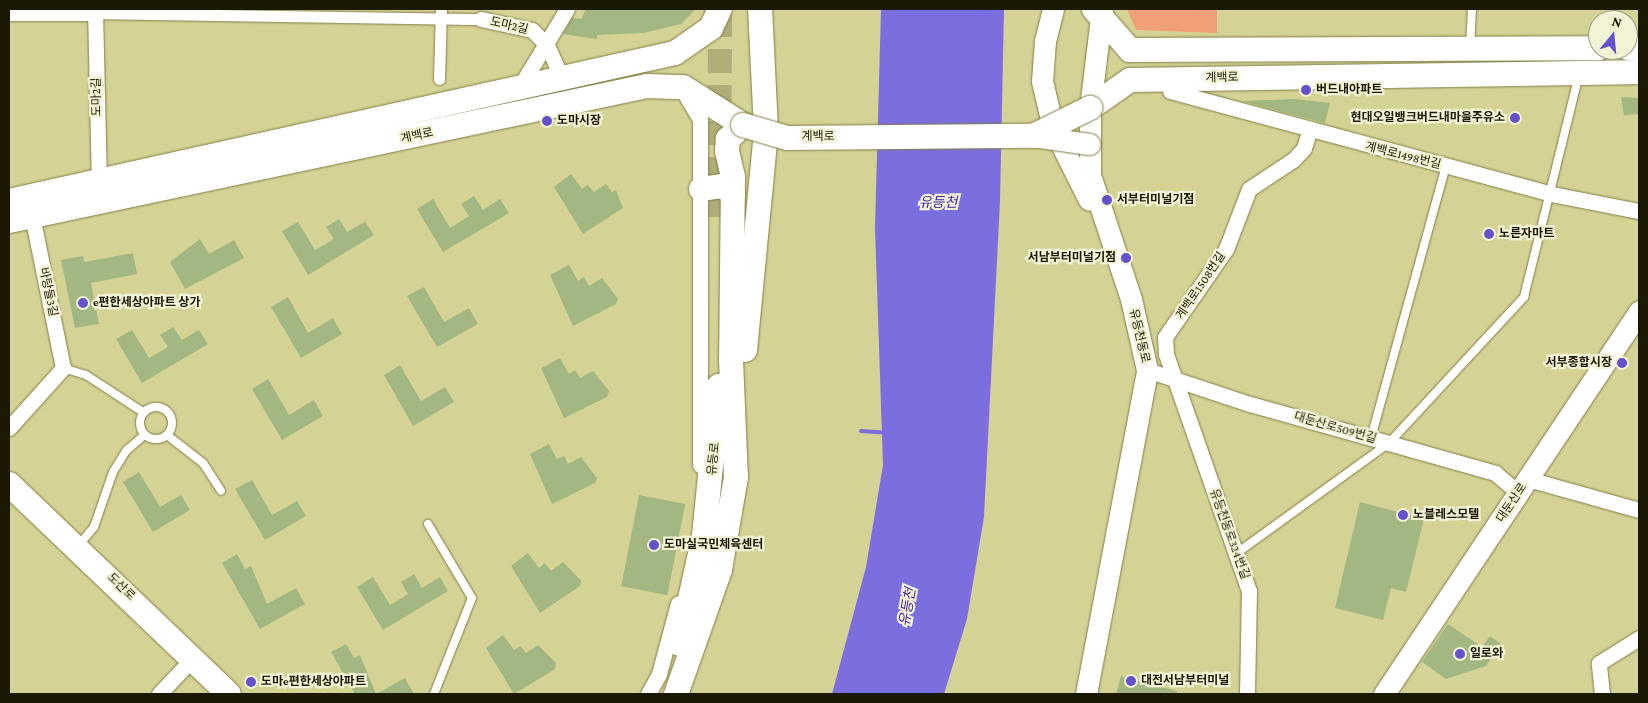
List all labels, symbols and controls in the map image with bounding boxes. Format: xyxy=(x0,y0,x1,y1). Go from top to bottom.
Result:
north arrow xyxy=(1588,10,1638,60)
text: N xyxy=(1610,13,1624,31)
street label: 도마2길 xyxy=(488,15,530,37)
street label: 계백로 xyxy=(1205,71,1239,85)
street label: 도마2길 xyxy=(89,77,105,117)
place label: 버드내아파트 xyxy=(1316,83,1382,97)
marker: 버드내아파트 xyxy=(1300,84,1312,96)
place label: 현대오일뱅크버드내마을주유소 xyxy=(1350,111,1505,125)
marker: 현대오일뱅크버드내마을주유소 xyxy=(1509,112,1521,124)
place label: 도마시장 xyxy=(557,114,601,128)
marker: 도마시장 xyxy=(541,115,553,127)
street label: 계백로 xyxy=(399,126,435,146)
street label: 계백로 xyxy=(801,130,835,144)
street label: 계백로1498번길 xyxy=(1364,140,1442,172)
place label: 서부터미널기점 xyxy=(1117,193,1194,207)
water label: 유등천 xyxy=(919,194,957,210)
marker: 서부터미널기점 xyxy=(1101,194,1113,206)
place label: 노른자마트 xyxy=(1499,227,1554,241)
marker: 노른자마트 xyxy=(1483,228,1495,240)
street label: 계백로1508번길 xyxy=(1173,250,1229,322)
place label: 서남부터미널기점 xyxy=(1028,251,1116,265)
marker: 서남부터미널기점 xyxy=(1120,252,1132,264)
street label: 바탕들3길 xyxy=(36,266,60,318)
place label: e편한세상아파트 상가 xyxy=(93,296,200,310)
marker: e편한세상아파트 상가 xyxy=(77,297,89,309)
street label: 유등천동로 xyxy=(1126,307,1152,365)
place label: 서부종합시장 xyxy=(1546,356,1612,370)
marker: 서부종합시장 xyxy=(1616,357,1628,369)
street label: 대둔산로509번길 xyxy=(1292,409,1378,447)
street label: 유등로 xyxy=(705,442,723,476)
street label: 대둔산로 xyxy=(1494,481,1530,525)
street label: 유등천동로324번길 xyxy=(1206,487,1252,581)
place label: 노블레스모텔 xyxy=(1413,508,1479,522)
marker: 노블레스모텔 xyxy=(1397,509,1409,521)
place label: 도마실국민체육센터 xyxy=(664,538,763,552)
marker: 도마실국민체육센터 xyxy=(648,539,660,551)
street label: 도산로 xyxy=(104,570,138,604)
water label: 유등천 xyxy=(895,587,919,627)
place label: 일로와 xyxy=(1470,647,1503,661)
marker: 일로와 xyxy=(1454,648,1466,660)
place label: 대전서남부터미널 xyxy=(1141,674,1229,688)
place label: 도마e편한세상아파트 xyxy=(261,675,366,689)
marker: 대전서남부터미널 xyxy=(1125,675,1137,687)
marker: 도마e편한세상아파트 xyxy=(245,676,257,688)

